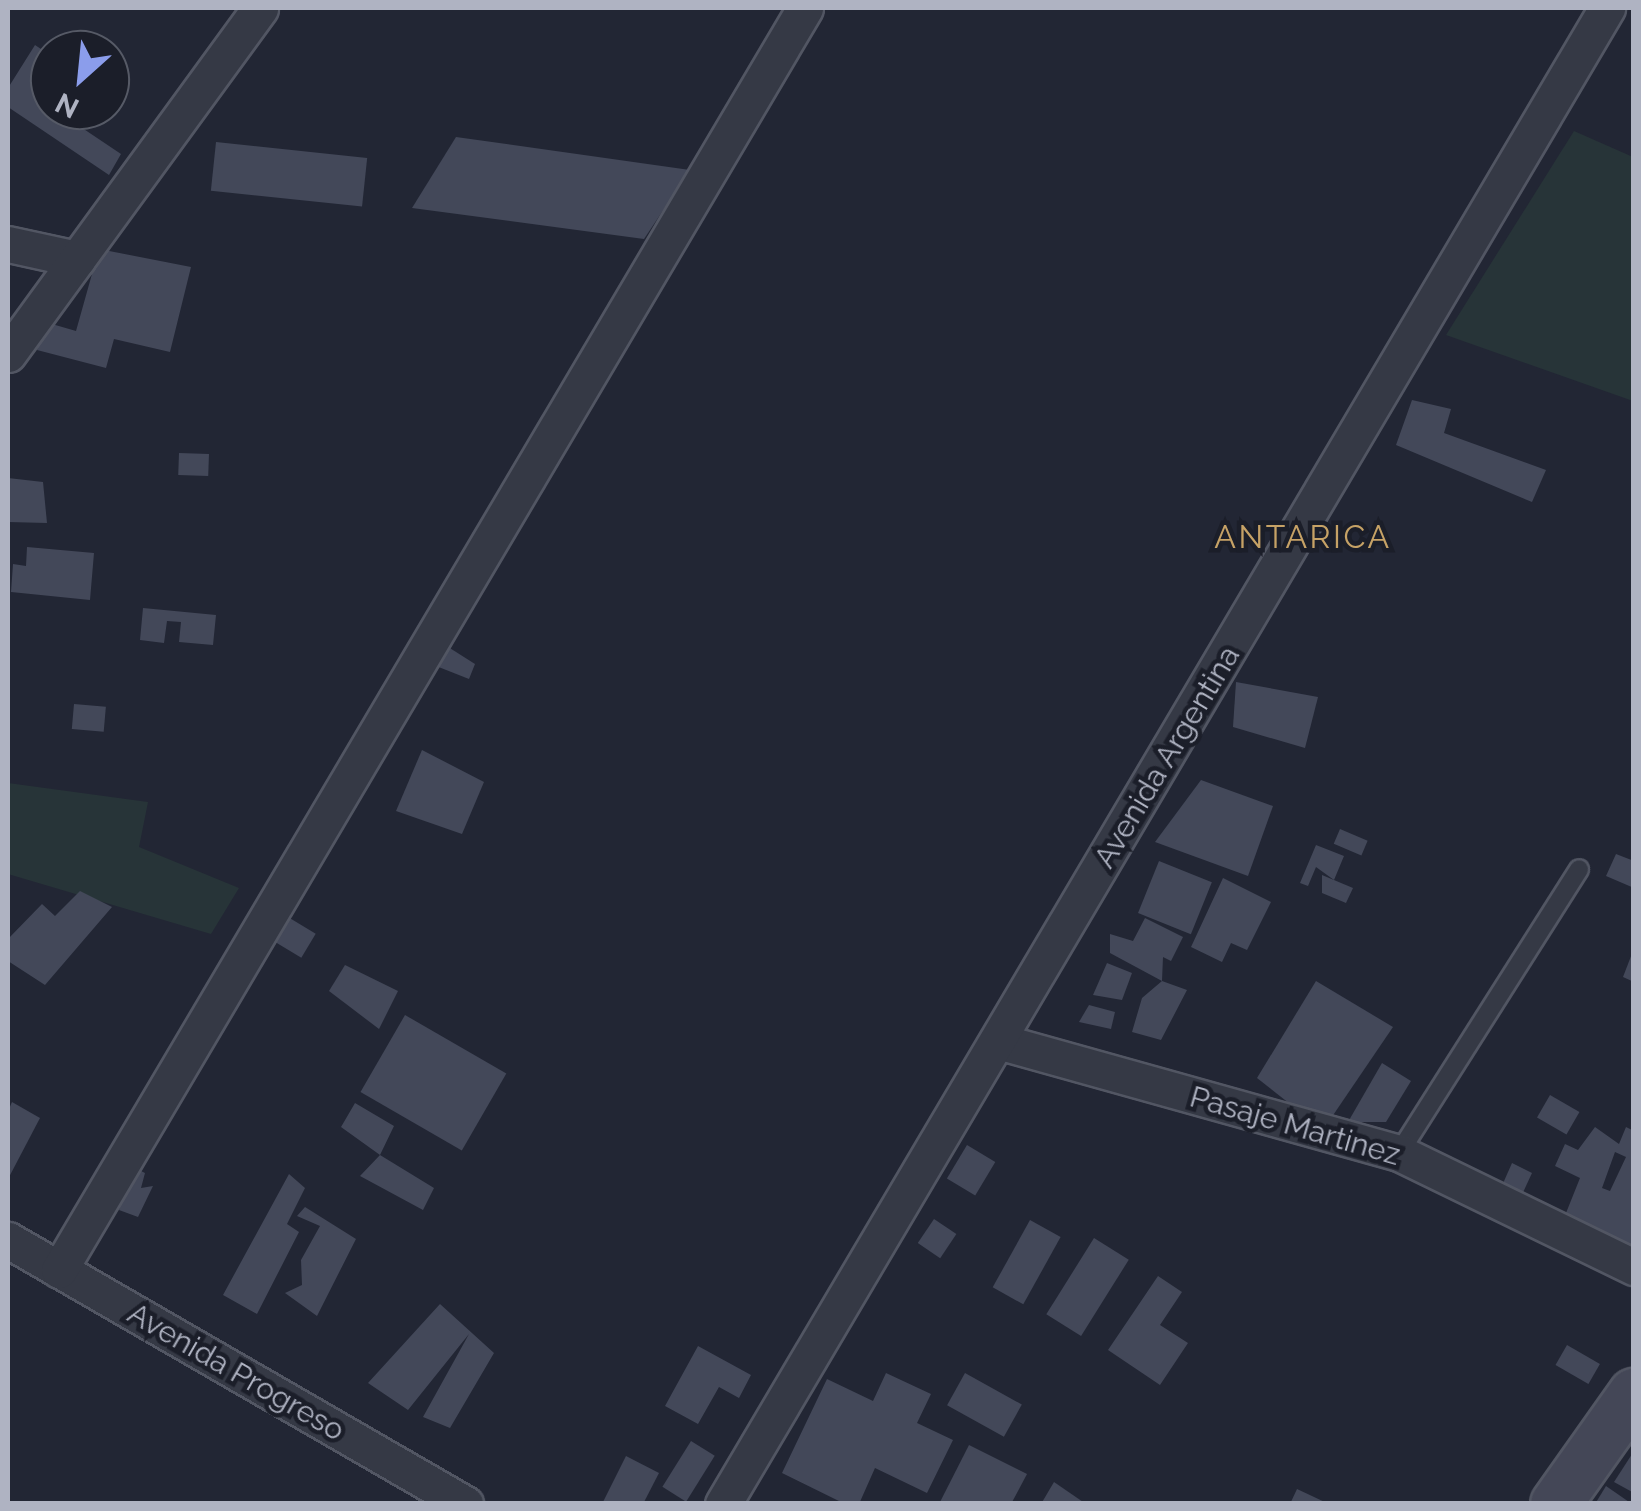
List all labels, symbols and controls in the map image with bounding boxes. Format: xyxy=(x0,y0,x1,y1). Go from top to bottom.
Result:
north arrow xyxy=(30,30,130,130)
text: N xyxy=(50,86,84,125)
district label: ANTARICA xyxy=(1214,518,1392,556)
street label: Avenida Argentina xyxy=(1086,639,1248,875)
street label: Pasaje Martinez xyxy=(1186,1079,1404,1173)
street label: Avenida Progreso xyxy=(121,1295,351,1449)

